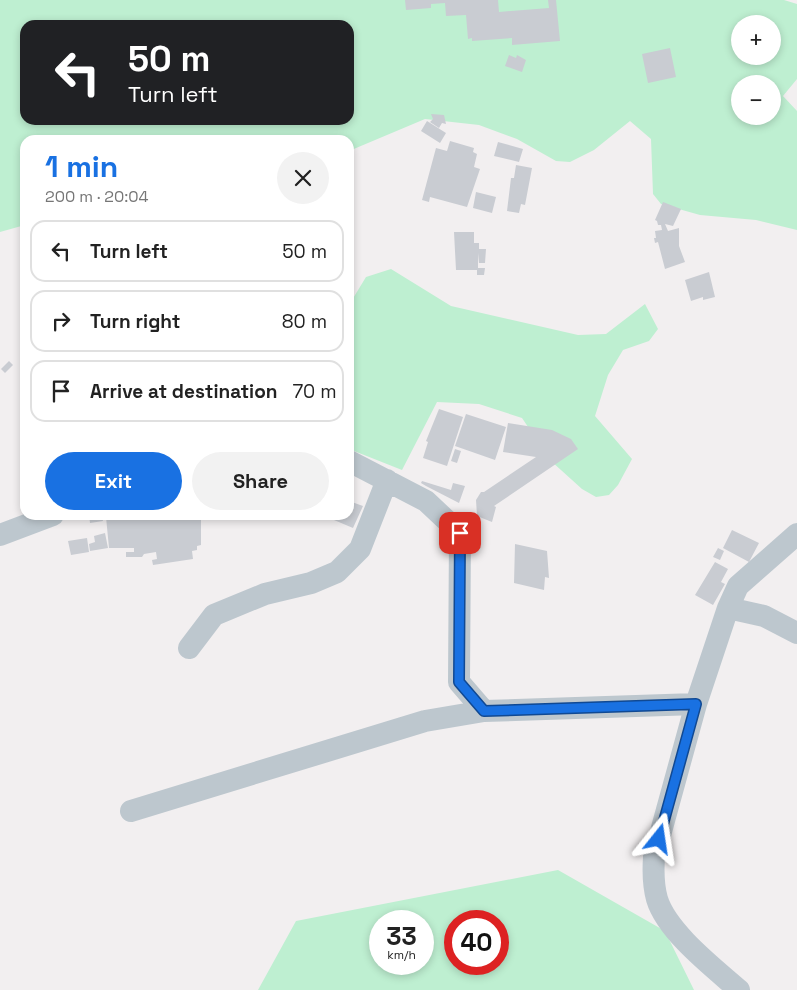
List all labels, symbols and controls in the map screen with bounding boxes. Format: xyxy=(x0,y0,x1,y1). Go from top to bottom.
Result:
map controls xyxy=(731,15,781,125)
button: + xyxy=(731,15,781,65)
text: 50 m xyxy=(128,37,210,81)
icon: left xyxy=(45,40,110,105)
button: − xyxy=(731,75,781,125)
text: Turn left xyxy=(128,80,218,108)
text: 1 min xyxy=(45,147,118,186)
button: close xyxy=(277,152,329,204)
text: 200 m · 20:04 xyxy=(45,186,148,207)
icon: left xyxy=(47,237,75,265)
text: Turn left xyxy=(90,239,168,264)
text: 50 m xyxy=(282,239,327,264)
icon: right xyxy=(47,307,75,335)
text: Turn right xyxy=(90,309,180,334)
text: 80 m xyxy=(282,309,327,334)
icon: arrive xyxy=(47,377,75,405)
text: Arrive at destination xyxy=(90,379,278,404)
text: 70 m xyxy=(293,379,336,404)
button: Exit xyxy=(45,452,182,510)
button: Share xyxy=(192,452,329,510)
pin xyxy=(439,512,481,554)
icon: arrive xyxy=(446,519,474,547)
position arrow xyxy=(632,812,684,864)
speed limit sign: 40 xyxy=(444,910,509,975)
text: 33 xyxy=(386,920,417,952)
text: km/h xyxy=(387,947,416,963)

